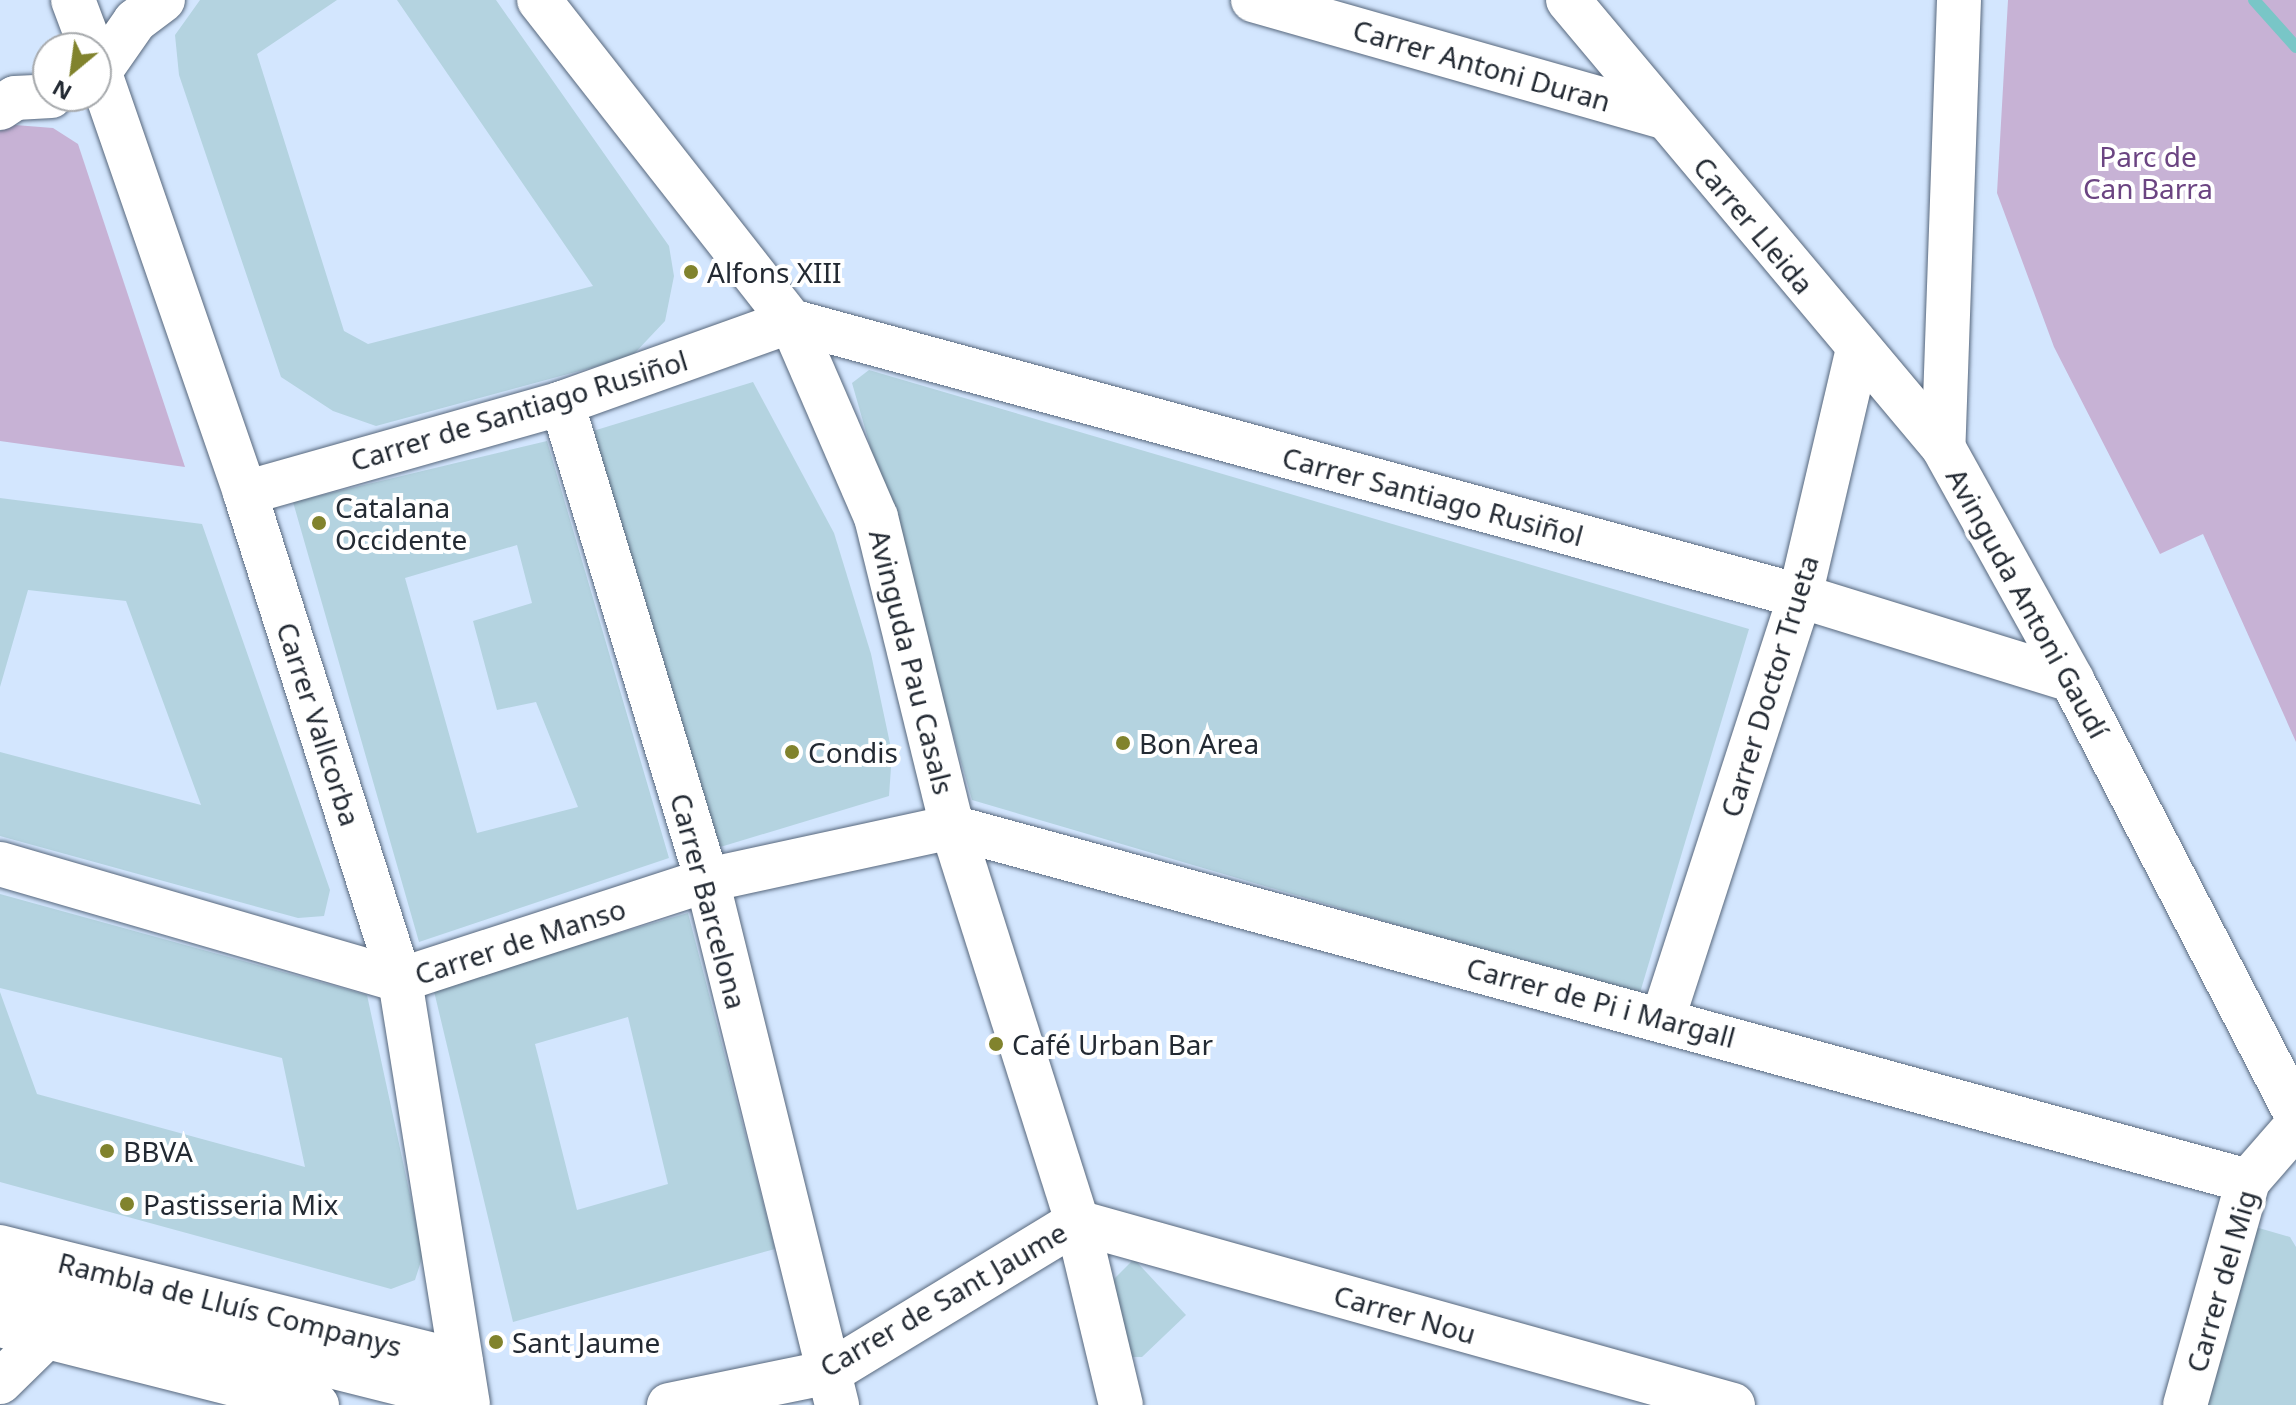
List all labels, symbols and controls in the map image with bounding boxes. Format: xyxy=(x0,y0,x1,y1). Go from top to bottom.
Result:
street label: Carrer Antoni Duran xyxy=(1349,12,1615,118)
north arrow xyxy=(32,32,112,112)
text: N xyxy=(46,74,76,109)
park label: Parc de Can Barra xyxy=(2083,139,2213,205)
street label: Carrer Lleida xyxy=(1687,150,1821,300)
place label: Alfons XIII xyxy=(707,255,842,289)
marker: Alfons XIII xyxy=(682,263,700,281)
street label: Carrer de Santiago Rusiñol xyxy=(346,343,692,477)
street label: Carrer Santiago Rusiñol xyxy=(1279,440,1587,552)
street label: Avinguda Antoni Gaudí xyxy=(1940,462,2116,744)
place label: Catalana Occidente xyxy=(335,490,467,556)
marker: Catalana Occidente xyxy=(310,514,328,532)
street label: Avinguda Pau Casals xyxy=(863,526,961,798)
street label: Carrer Doctor Trueta xyxy=(1713,551,1825,821)
street label: Carrer Vallcorba xyxy=(270,618,368,830)
place label: Bon Area xyxy=(1139,726,1259,760)
marker: Bon Area xyxy=(1114,734,1132,752)
place label: Condis xyxy=(808,735,898,769)
marker: Condis xyxy=(783,743,801,761)
street label: Carrer Barcelona xyxy=(664,789,754,1013)
street label: Carrer de Manso xyxy=(410,891,630,991)
street label: Carrer de Pi i Margall xyxy=(1463,950,1739,1054)
place label: Café Urban Bar xyxy=(1012,1027,1213,1061)
marker: Café Urban Bar xyxy=(987,1035,1005,1053)
place label: BBVA xyxy=(123,1134,193,1168)
marker: BBVA xyxy=(98,1142,116,1160)
street label: Carrer del Mig xyxy=(2179,1186,2263,1376)
place label: Pastisseria Mix xyxy=(143,1187,338,1221)
marker: Pastisseria Mix xyxy=(118,1195,136,1213)
street label: Carrer de Sant Jaume xyxy=(814,1215,1072,1383)
street label: Rambla de Lluís Companys xyxy=(55,1245,405,1363)
street label: Carrer Nou xyxy=(1330,1278,1480,1350)
place label: Sant Jaume xyxy=(512,1325,660,1359)
marker: Sant Jaume xyxy=(487,1333,505,1351)

